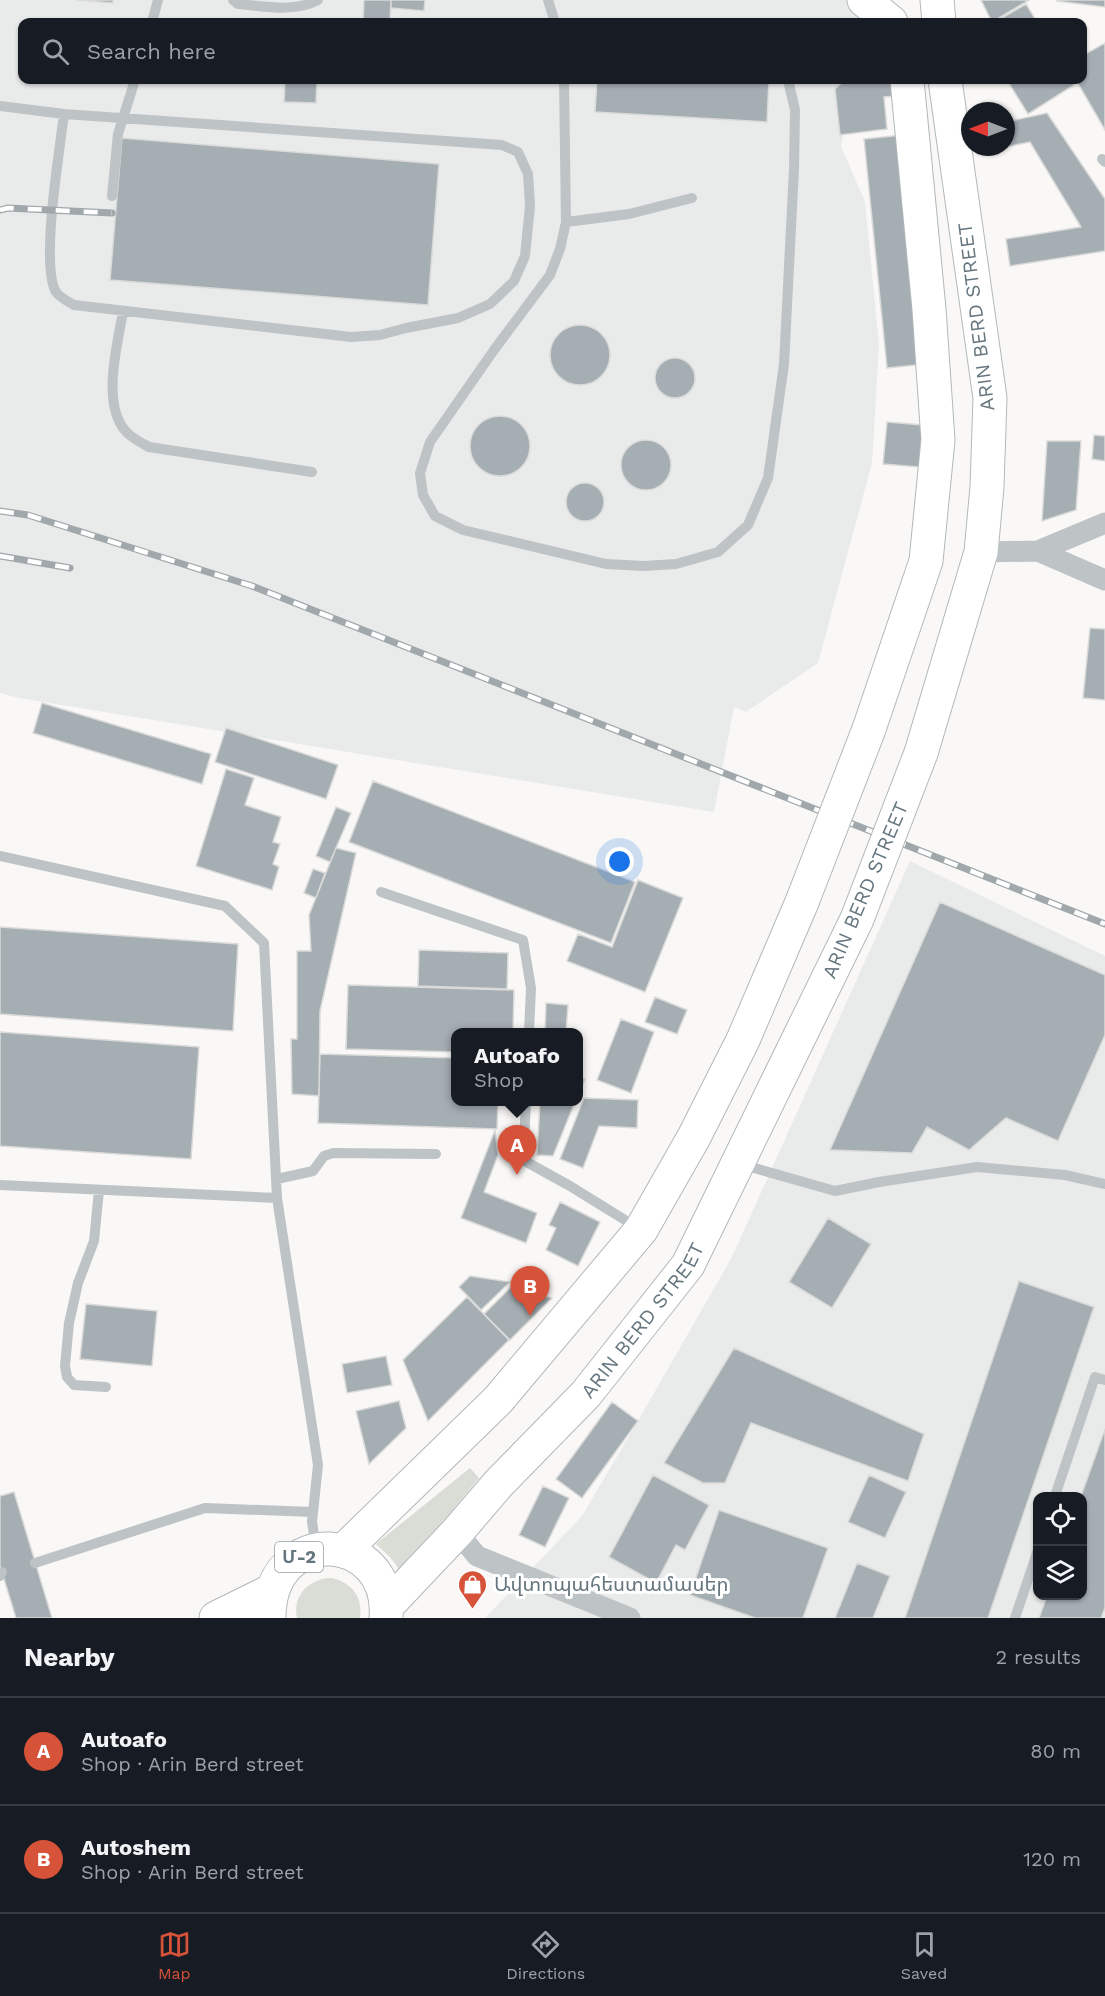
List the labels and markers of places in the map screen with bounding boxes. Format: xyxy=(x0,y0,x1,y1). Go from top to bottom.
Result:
pin: A xyxy=(498,1126,536,1175)
pin: B xyxy=(510,1266,550,1316)
shop icon: Ավտոպահեստամասեր xyxy=(457,1568,489,1610)
place label: Ավտոպահեստամասեր xyxy=(494,1572,728,1596)

